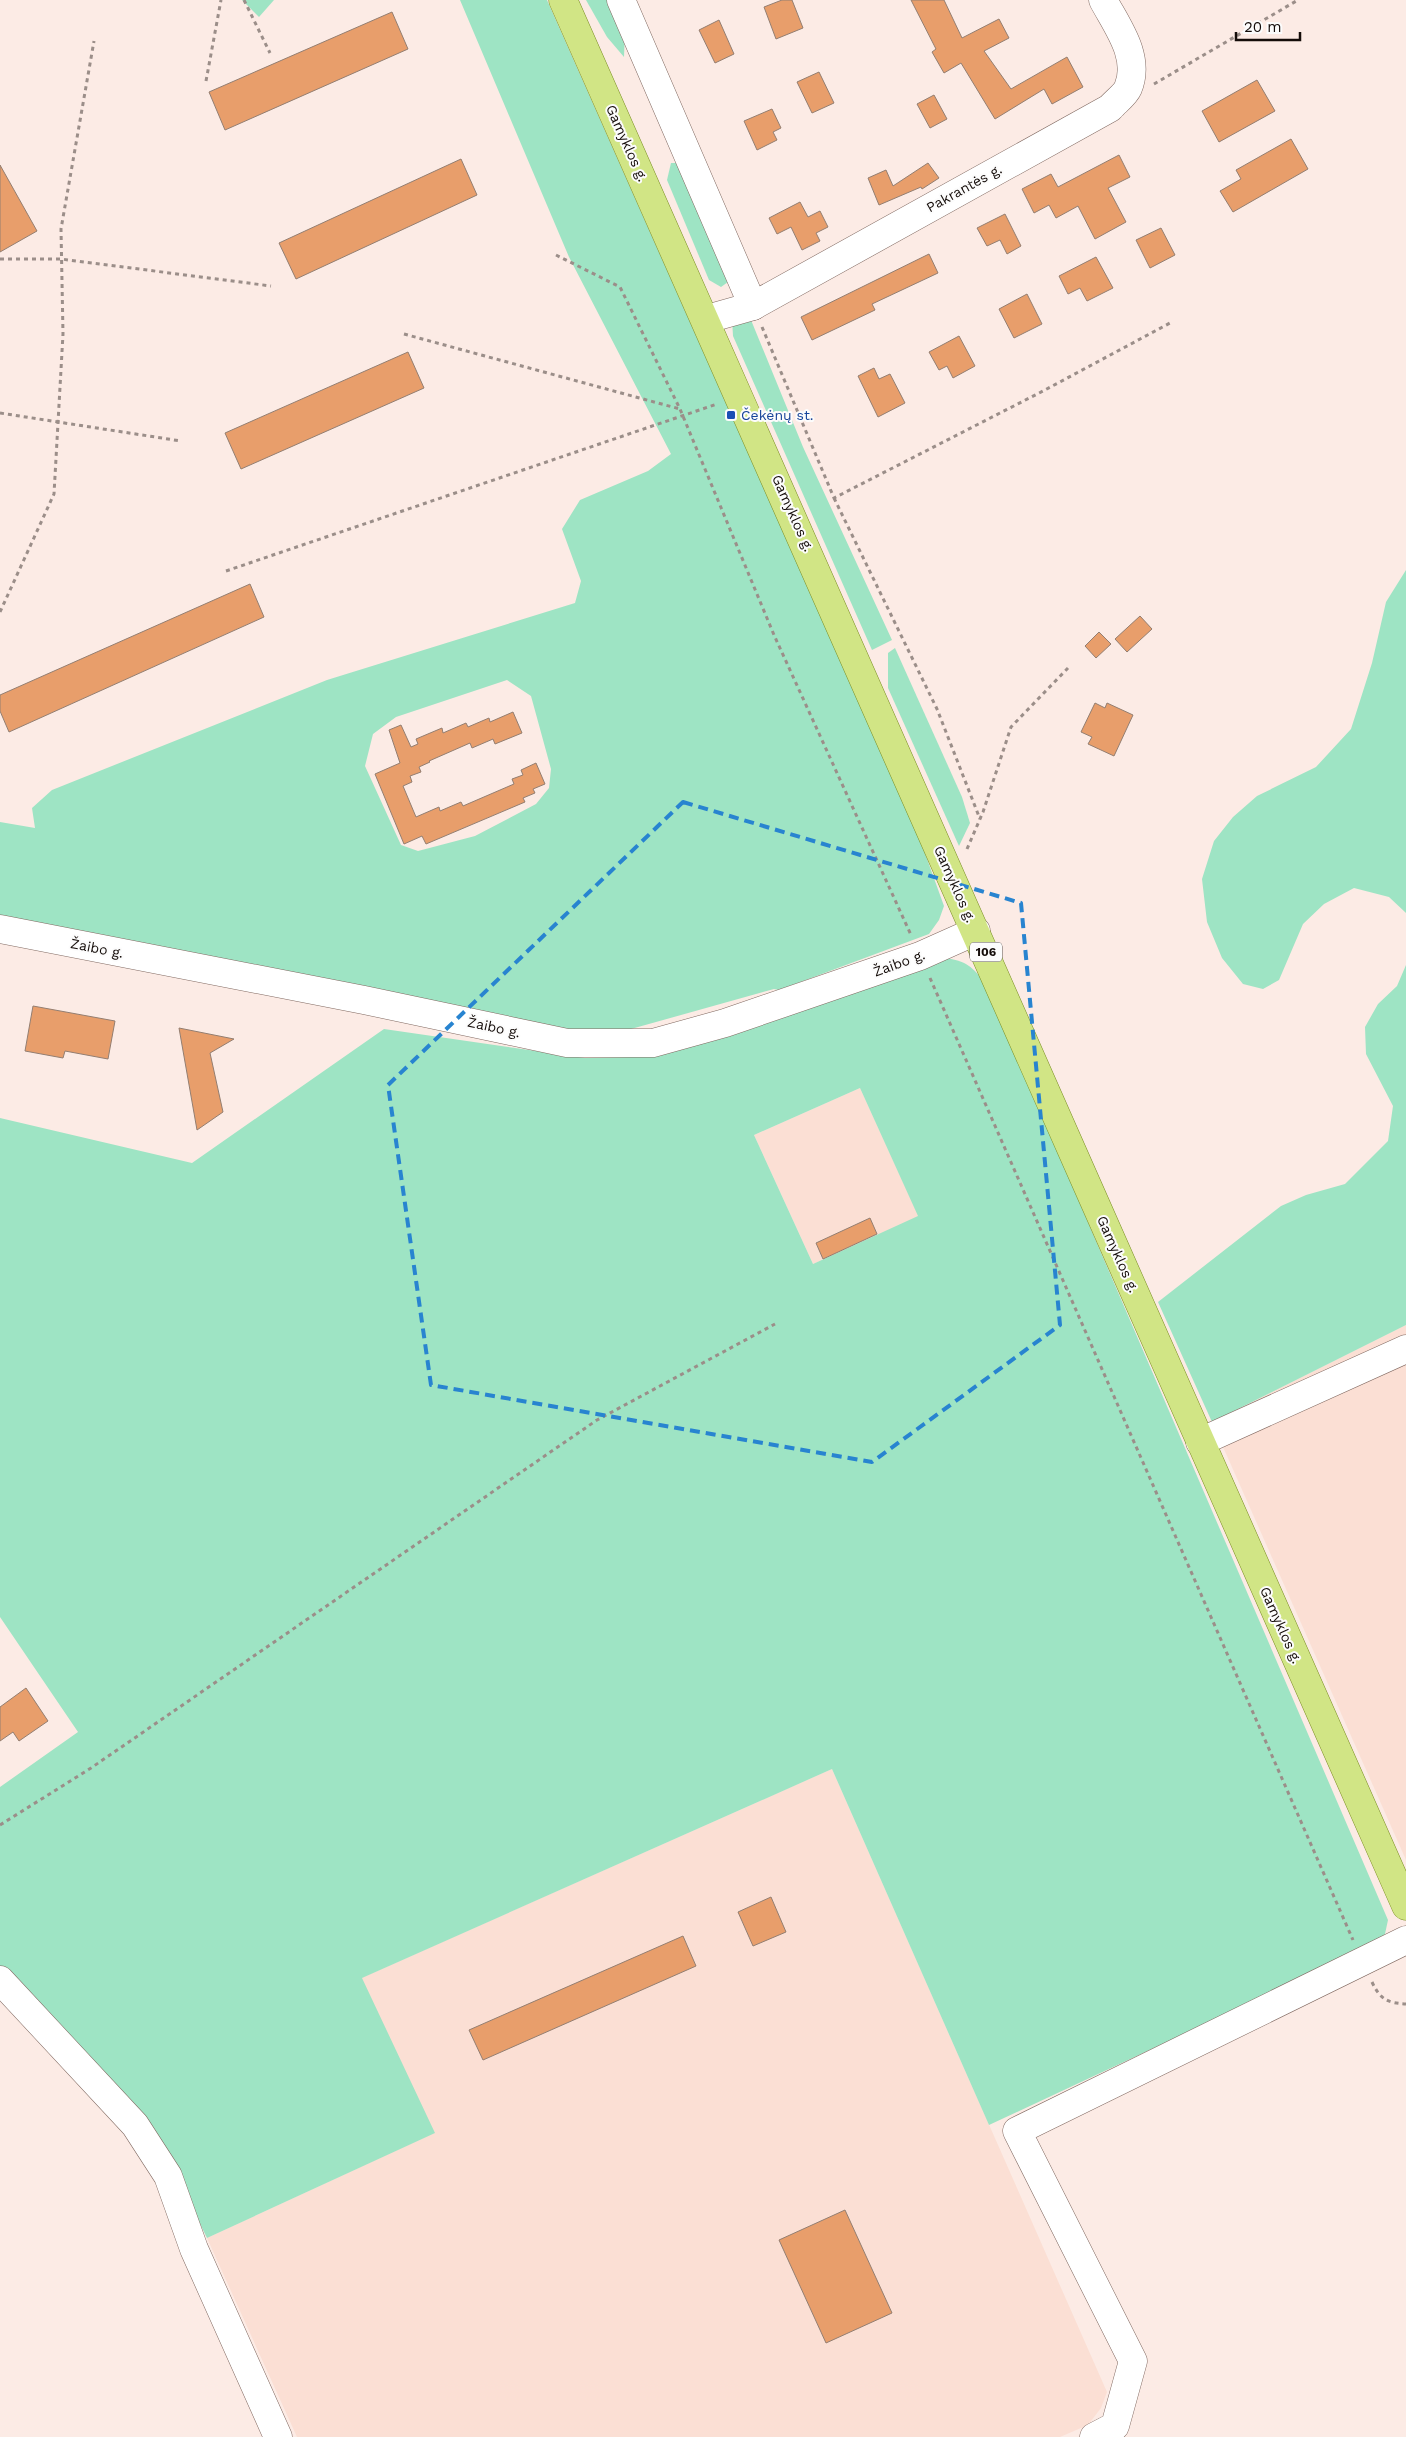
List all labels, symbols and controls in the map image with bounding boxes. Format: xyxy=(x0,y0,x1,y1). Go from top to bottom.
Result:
scale bar xyxy=(1236,10,1300,42)
text: 20 m xyxy=(1244,18,1282,36)
street label: Gamyklos g. xyxy=(603,102,651,184)
street label: Pakrantės g. xyxy=(924,161,1004,215)
place label: Čekėnų st. xyxy=(741,407,814,423)
marker: Čekėnų st. xyxy=(725,409,737,421)
street label: Gamyklos g. xyxy=(769,472,817,554)
street label: Gamyklos g. xyxy=(931,843,979,925)
street label: Žaibo g. xyxy=(69,935,125,961)
road number: 106 xyxy=(970,942,1002,962)
street label: Žaibo g. xyxy=(871,946,927,980)
street label: Žaibo g. xyxy=(466,1014,522,1040)
street label: Gamyklos g. xyxy=(1094,1213,1142,1295)
street label: Gamyklos g. xyxy=(1257,1584,1305,1666)

